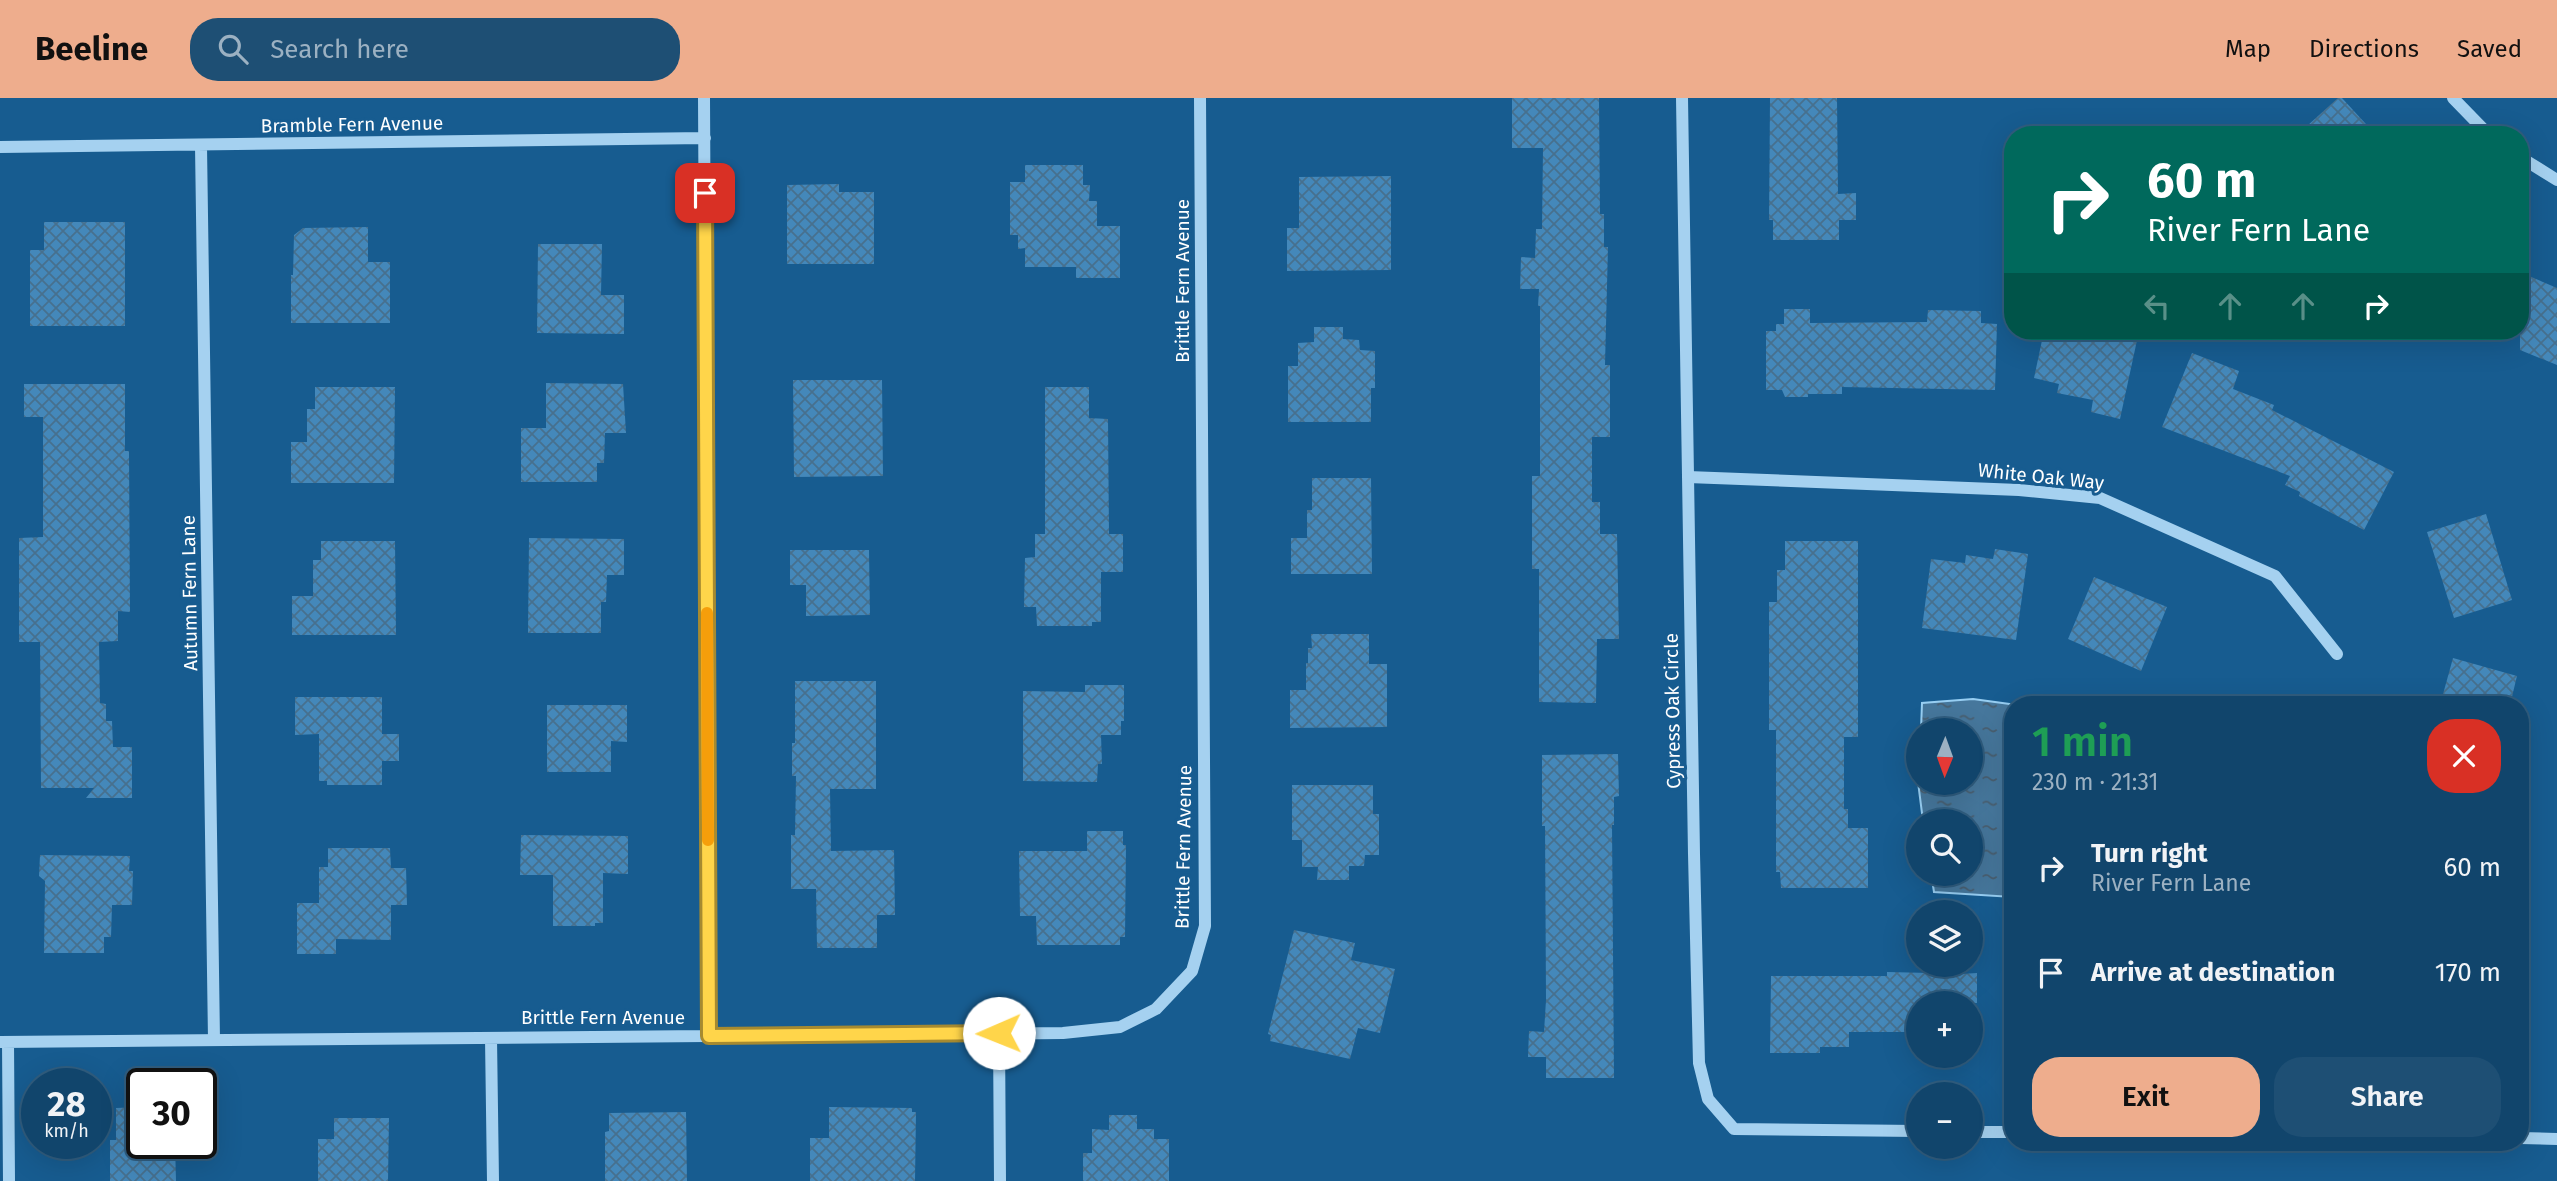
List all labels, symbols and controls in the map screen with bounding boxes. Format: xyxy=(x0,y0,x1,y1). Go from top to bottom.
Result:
search box xyxy=(190,18,680,81)
text: Beeline xyxy=(35,29,148,69)
icon: search xyxy=(214,30,252,68)
text: Search here xyxy=(270,34,409,65)
text: Map xyxy=(2225,35,2271,63)
text: Directions xyxy=(2309,35,2419,63)
text: Saved xyxy=(2457,35,2522,63)
street label: Bramble Fern Avenue xyxy=(261,111,443,138)
text: 60 m xyxy=(2147,151,2256,210)
icon: right xyxy=(2032,154,2123,245)
pin xyxy=(675,163,735,223)
icon: arrive xyxy=(686,174,724,212)
street label: Brittle Fern Avenue xyxy=(1171,199,1194,363)
text: River Fern Lane xyxy=(2147,211,2370,249)
icon: left xyxy=(2138,287,2176,325)
icon: ahead xyxy=(2211,287,2249,325)
icon: ahead xyxy=(2284,287,2322,325)
icon: right xyxy=(2357,287,2395,325)
street label: White Oak Way xyxy=(1977,458,2106,495)
street label: Autumn Fern Lane xyxy=(177,515,202,671)
street label: Cypress Oak Circle xyxy=(1660,633,1685,789)
text: 1 min xyxy=(2032,717,2133,767)
north arrow xyxy=(1906,718,1983,794)
map controls xyxy=(1906,718,1983,1159)
button: close xyxy=(2427,719,2501,793)
street label: Brittle Fern Avenue xyxy=(1171,765,1196,929)
text: 230 m · 21:31 xyxy=(2032,768,2158,796)
button: search xyxy=(1906,809,1983,886)
text: Turn right xyxy=(2091,838,2208,869)
icon: right xyxy=(2032,849,2070,887)
text: 60 m xyxy=(2443,852,2501,883)
text: River Fern Lane xyxy=(2091,869,2251,897)
button: layers xyxy=(1906,900,1983,977)
icon: arrive xyxy=(2032,954,2070,992)
text: Arrive at destination xyxy=(2091,957,2335,988)
text: 170 m xyxy=(2435,957,2501,988)
button: + xyxy=(1906,991,1983,1068)
position arrow xyxy=(962,996,1036,1070)
street label: Brittle Fern Avenue xyxy=(521,1006,685,1029)
button: Exit xyxy=(2032,1057,2260,1137)
button: Share xyxy=(2274,1057,2501,1137)
speed limit sign: 30 xyxy=(126,1068,217,1159)
button: − xyxy=(1906,1082,1983,1159)
text: 28 xyxy=(47,1083,86,1125)
text: km/h xyxy=(44,1120,89,1142)

